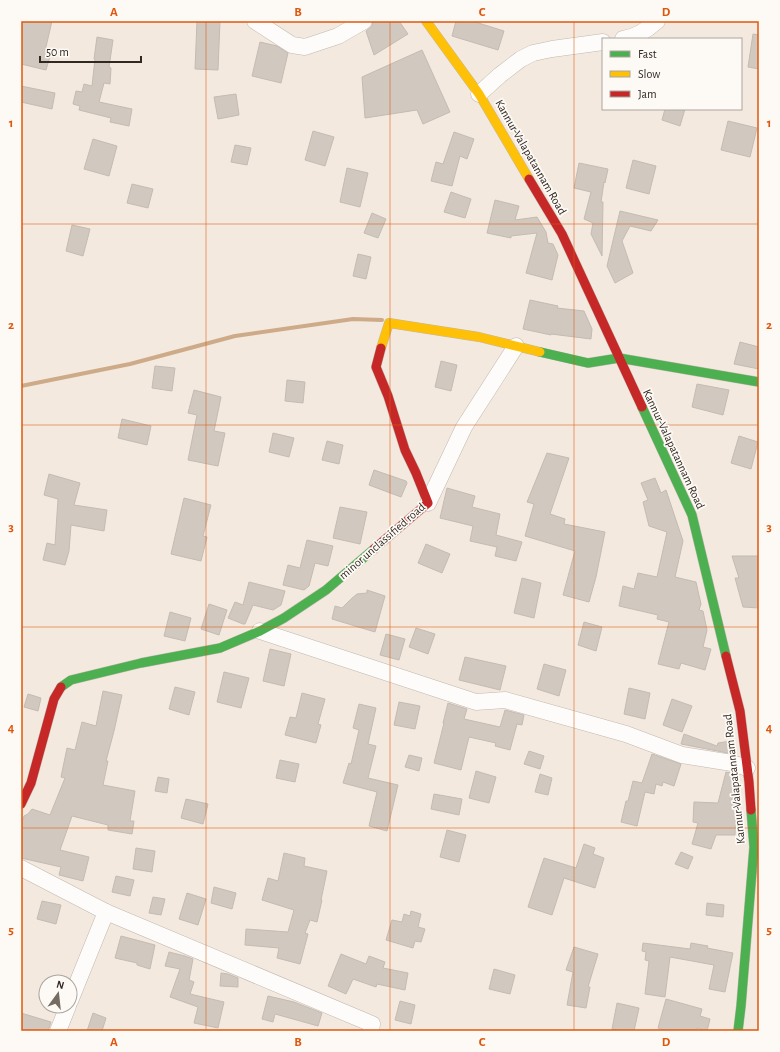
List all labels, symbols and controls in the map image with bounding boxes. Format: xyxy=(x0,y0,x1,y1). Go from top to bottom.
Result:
text: A xyxy=(110,6,118,19)
text: B xyxy=(294,6,302,19)
text: C xyxy=(479,6,486,19)
text: D xyxy=(662,6,671,19)
scale bar xyxy=(40,38,141,64)
legend xyxy=(602,38,742,110)
text: 50 m xyxy=(46,46,69,58)
text: Fast xyxy=(638,48,657,60)
text: Slow xyxy=(638,68,660,80)
text: Jam xyxy=(638,88,657,100)
street label: Kannur-Valapatannam Road xyxy=(493,97,569,217)
text: 1 xyxy=(9,117,13,130)
text: 1 xyxy=(767,117,771,130)
text: 2 xyxy=(8,319,14,332)
text: 2 xyxy=(766,319,772,332)
street label: Kannur-Valapatannam Road xyxy=(641,387,707,511)
street label: minor unclassified road xyxy=(337,501,427,581)
text: 3 xyxy=(8,521,14,534)
text: 3 xyxy=(766,521,772,534)
street label: Kannur-Valapatannam Road xyxy=(721,713,747,845)
text: 4 xyxy=(8,722,15,735)
text: 4 xyxy=(766,722,773,735)
text: 5 xyxy=(8,924,14,937)
text: 5 xyxy=(766,924,772,937)
north arrow xyxy=(38,974,78,1014)
text: N xyxy=(55,979,66,991)
text: A xyxy=(110,1036,118,1049)
text: B xyxy=(294,1036,302,1049)
text: C xyxy=(479,1036,486,1049)
text: D xyxy=(662,1036,671,1049)

